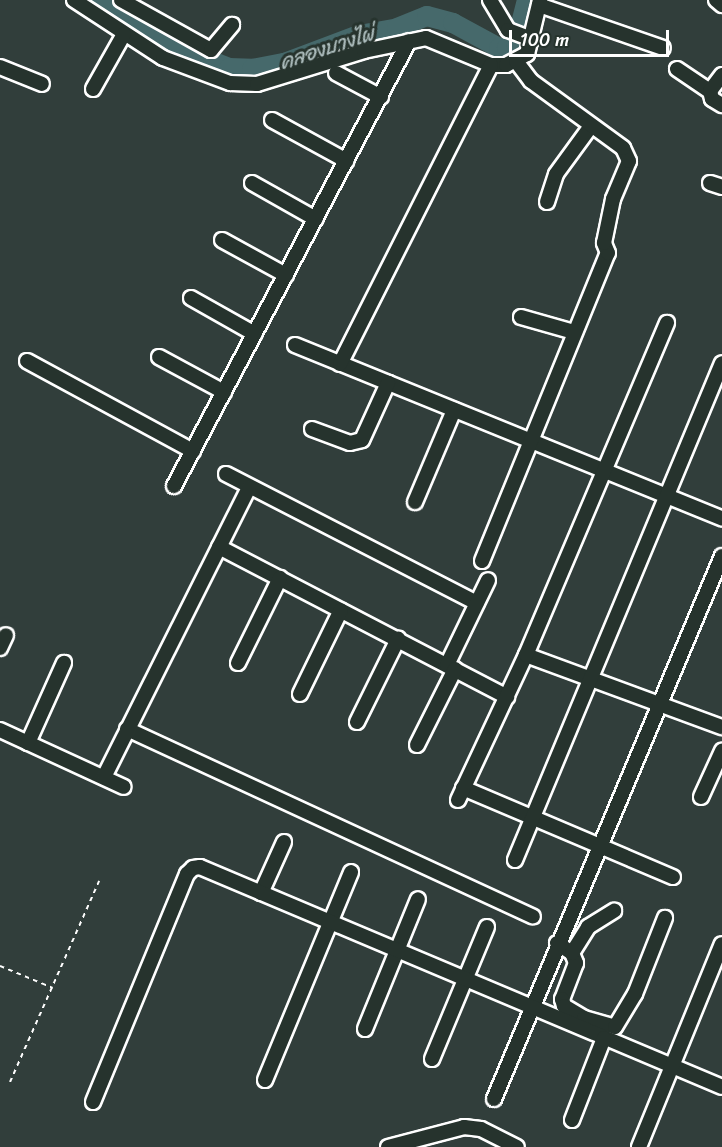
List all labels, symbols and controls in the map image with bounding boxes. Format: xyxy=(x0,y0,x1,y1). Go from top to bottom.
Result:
scale bar xyxy=(512,18,672,56)
water label: คลองบางไผ่ xyxy=(277,21,377,75)
text: 100 m xyxy=(520,24,569,56)

